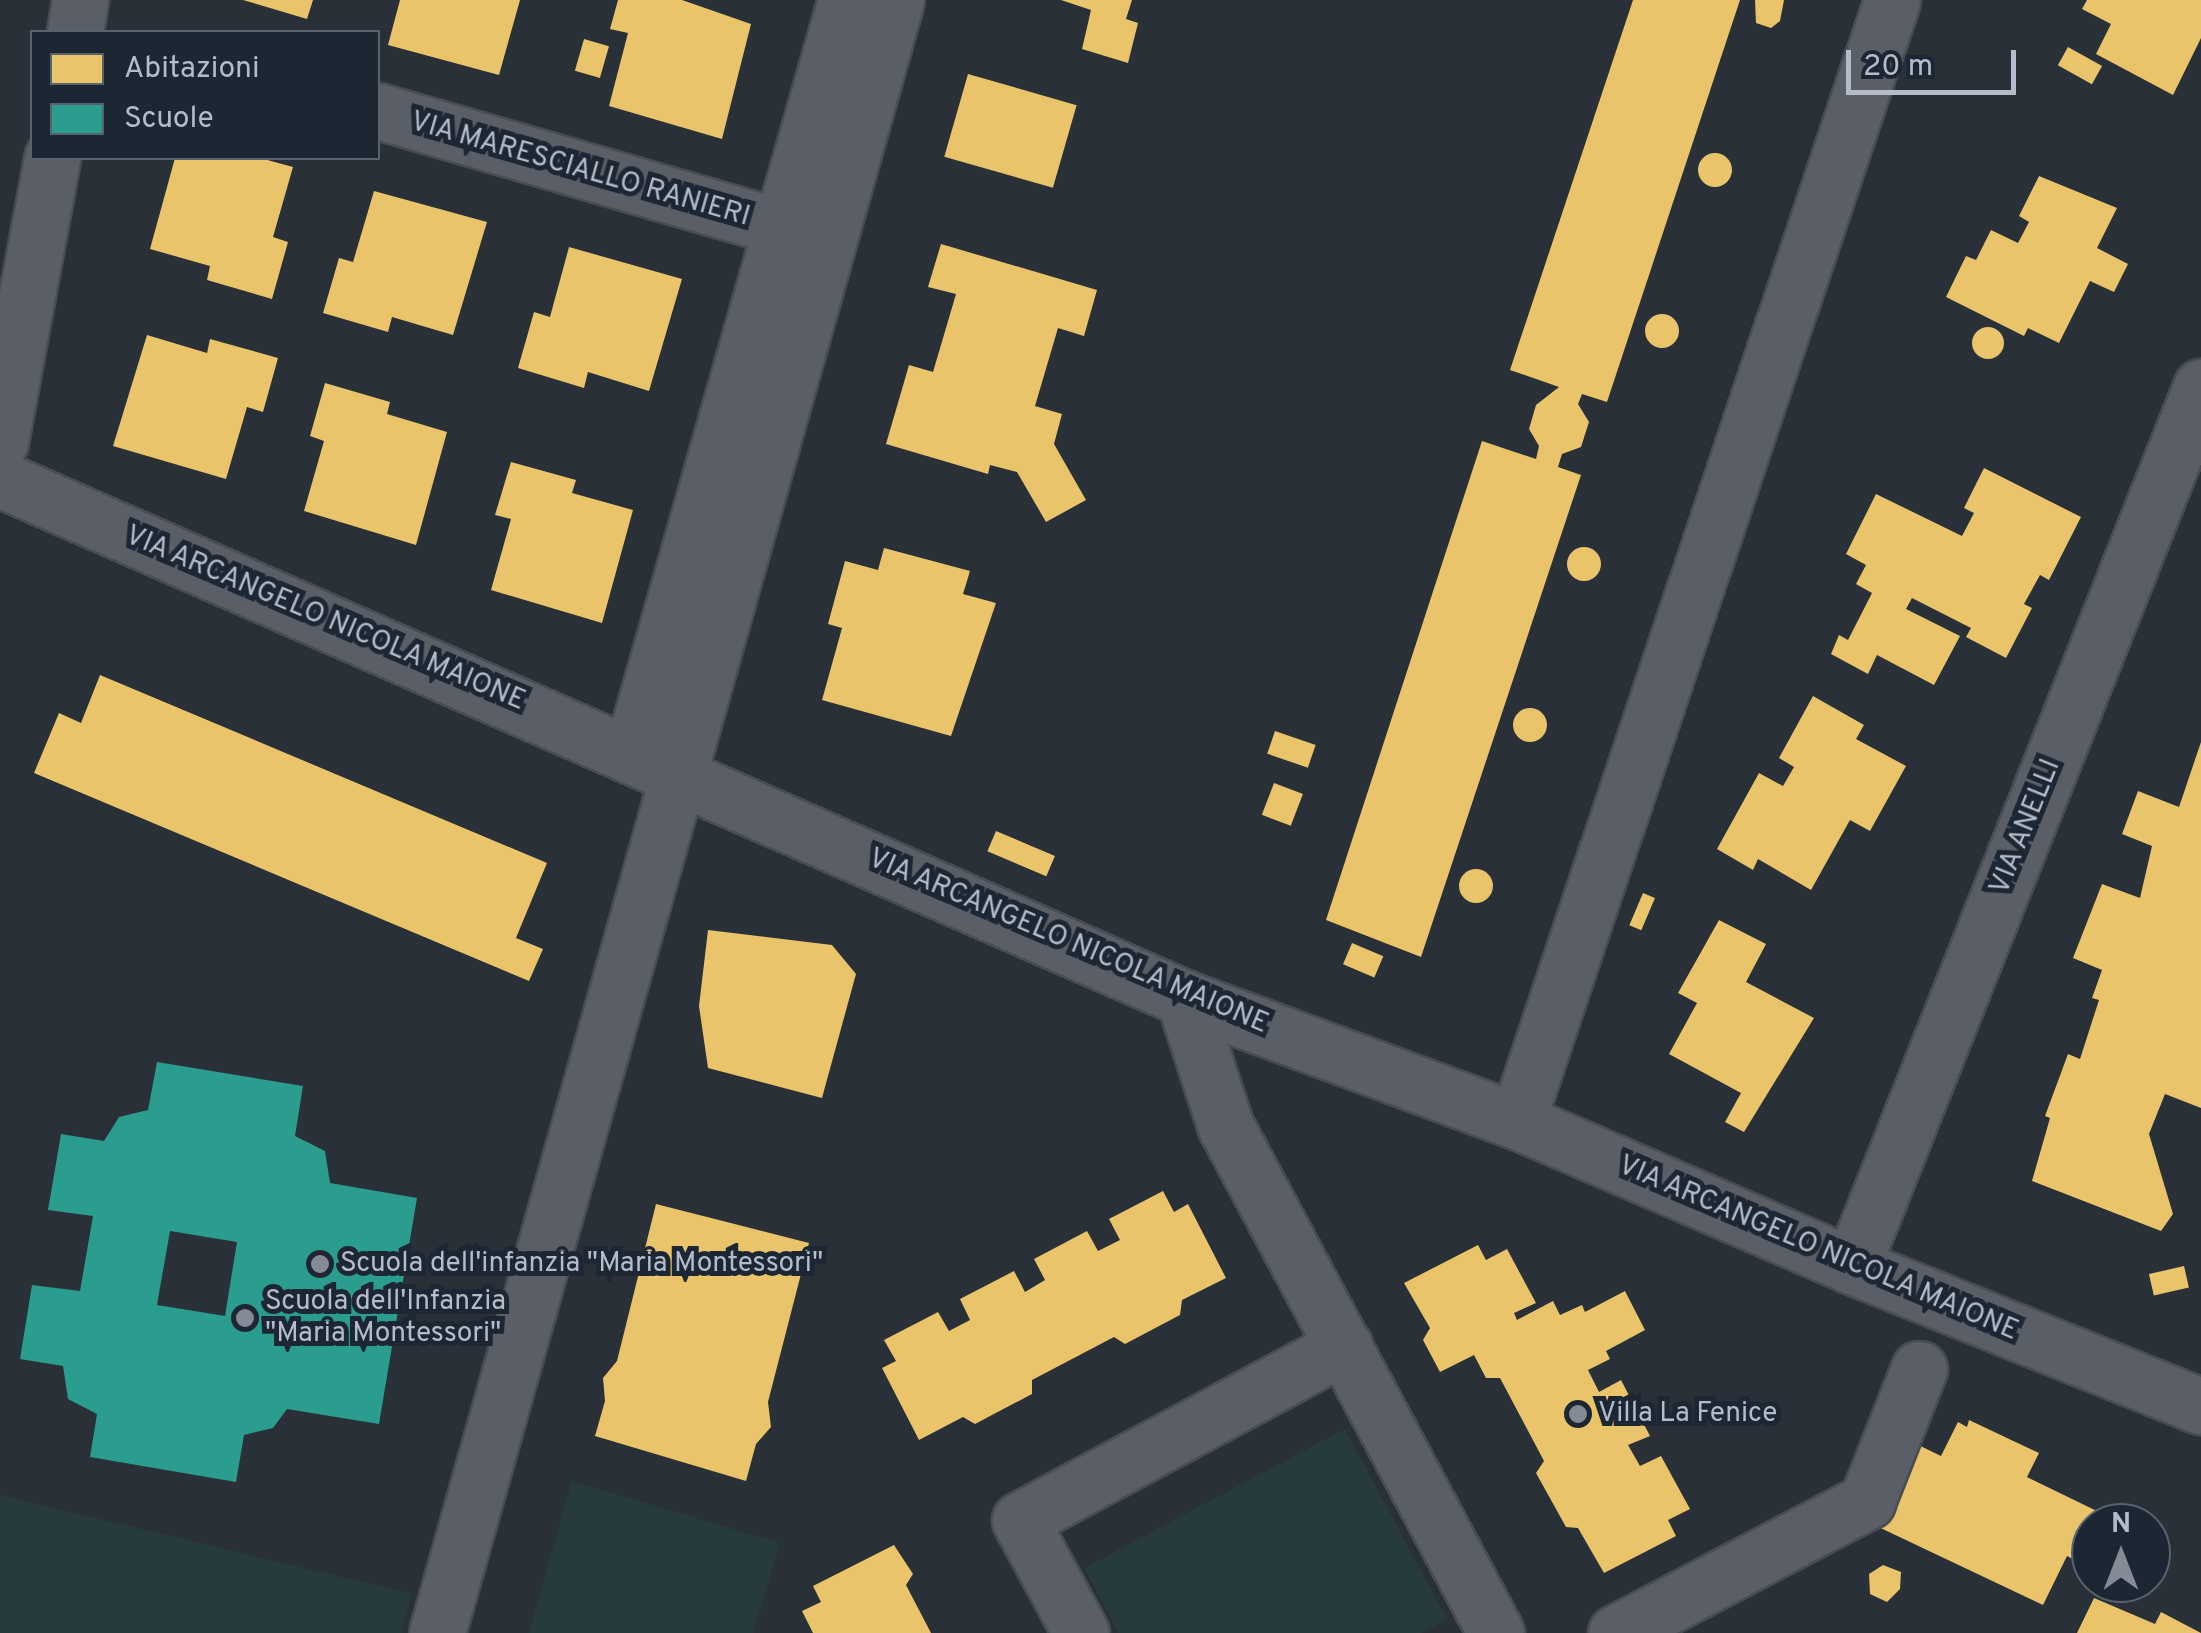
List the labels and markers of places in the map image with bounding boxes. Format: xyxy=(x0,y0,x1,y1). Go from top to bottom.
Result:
place label: Scuola dell'infanzia "Maria Montessori" xyxy=(340,1247,823,1281)
marker: Scuola dell'infanzia "Maria Montessori" xyxy=(309,1253,331,1275)
place label: Scuola dell'Infanzia "Maria Montessori" xyxy=(265,1285,506,1351)
marker: Scuola dell'Infanzia "Maria Montessori" xyxy=(234,1307,256,1329)
place label: Villa La Fenice xyxy=(1598,1397,1777,1431)
marker: Villa La Fenice xyxy=(1567,1403,1589,1425)

